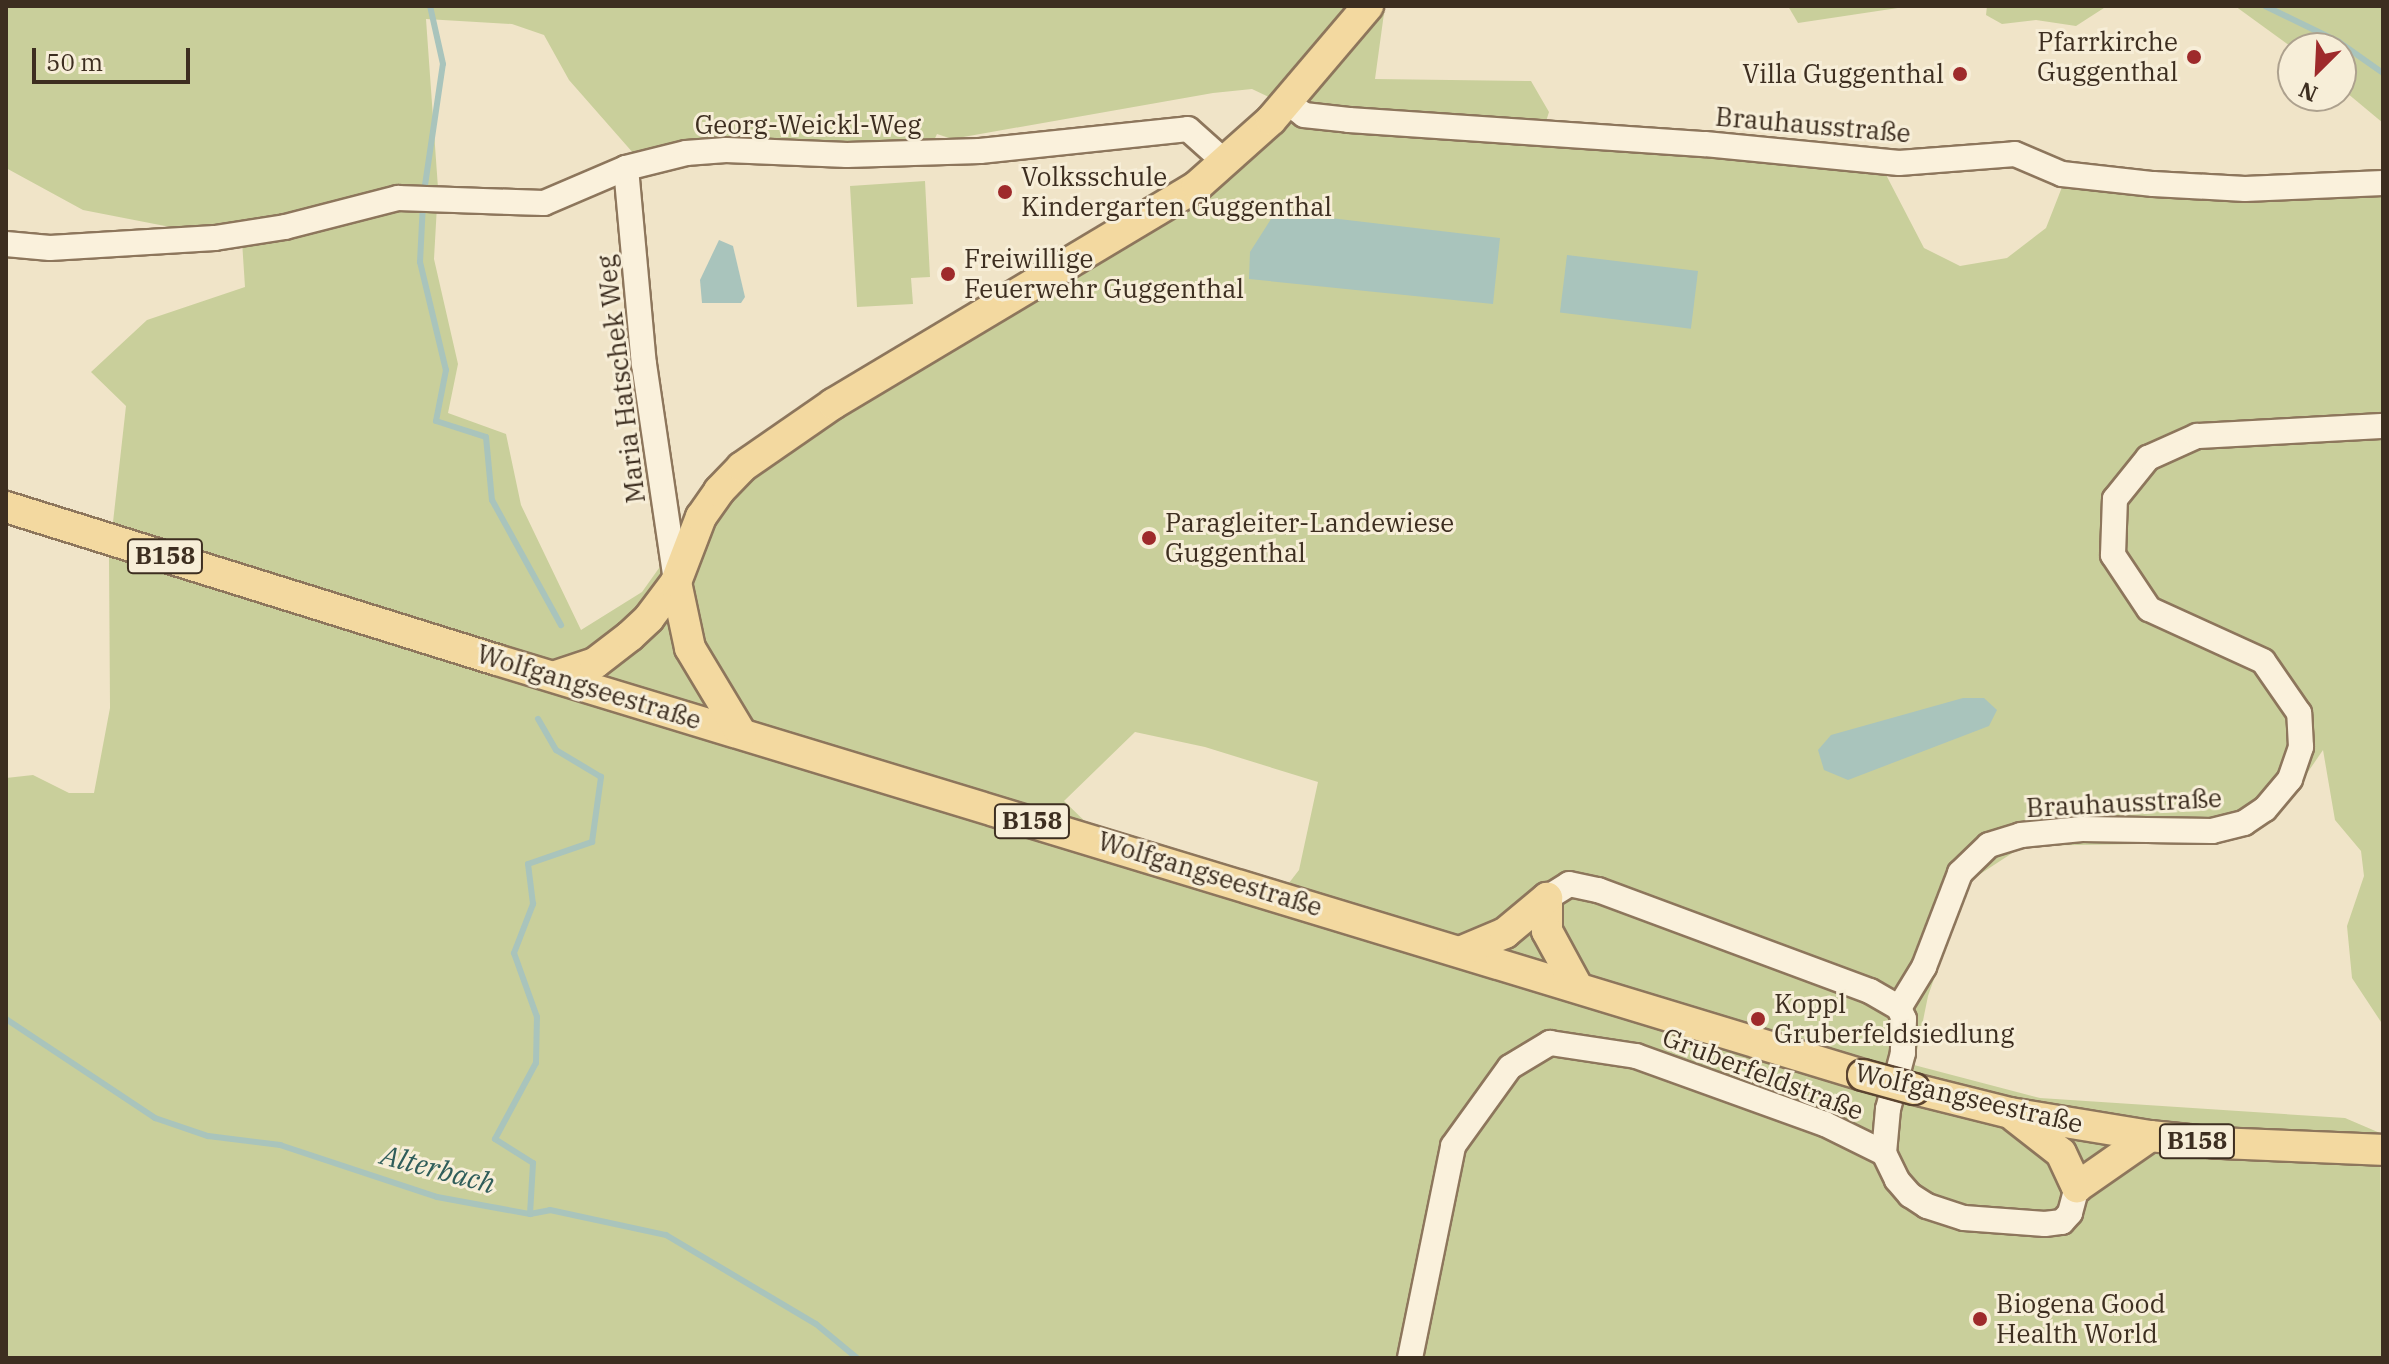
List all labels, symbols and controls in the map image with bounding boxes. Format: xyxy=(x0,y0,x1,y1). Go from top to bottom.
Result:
place label: Pfarrkirche Guggenthal xyxy=(2037,26,2178,88)
scale bar xyxy=(36,32,194,82)
north arrow xyxy=(2277,32,2357,112)
text: 50 m xyxy=(46,46,103,78)
marker: Pfarrkirche Guggenthal xyxy=(2185,48,2203,66)
place label: Villa Guggenthal xyxy=(1742,58,1944,90)
marker: Villa Guggenthal xyxy=(1951,65,1969,83)
text: N xyxy=(2294,76,2322,109)
street label: Brauhausstraße xyxy=(1714,101,1912,149)
street label: Georg-Weickl-Weg xyxy=(695,109,921,141)
place label: Volksschule Kindergarten Guggenthal xyxy=(1021,161,1332,222)
marker: Volksschule Kindergarten Guggenthal xyxy=(996,183,1014,201)
place label: Freiwillige Feuerwehr Guggenthal xyxy=(964,243,1244,304)
street label: Maria Hatschek Weg xyxy=(590,253,652,505)
marker: Freiwillige Feuerwehr Guggenthal xyxy=(939,265,957,283)
place label: Paragleiter-Landewiese Guggenthal xyxy=(1165,507,1454,568)
marker: Paragleiter-Landewiese Guggenthal xyxy=(1140,529,1158,547)
road number: B158 xyxy=(125,536,205,576)
street label: Wolfgangseestraße xyxy=(473,638,705,736)
street label: Brauhausstraße xyxy=(2025,782,2223,824)
road number: B158 xyxy=(992,801,1072,841)
street label: Wolfgangseestraße xyxy=(1094,825,1326,923)
place label: Koppl Gruberfeldsiedlung xyxy=(1774,988,2014,1050)
marker: Koppl Gruberfeldsiedlung xyxy=(1749,1010,1767,1028)
street label: Gruberfeldstraße xyxy=(1658,1021,1868,1127)
street label: Wolfgangseestraße xyxy=(1852,1057,2086,1139)
road number: B158 xyxy=(2157,1121,2237,1161)
water label: Alterbach xyxy=(377,1138,499,1200)
place label: Biogena Good Health World xyxy=(1996,1288,2165,1350)
marker: Biogena Good Health World xyxy=(1971,1310,1989,1328)

